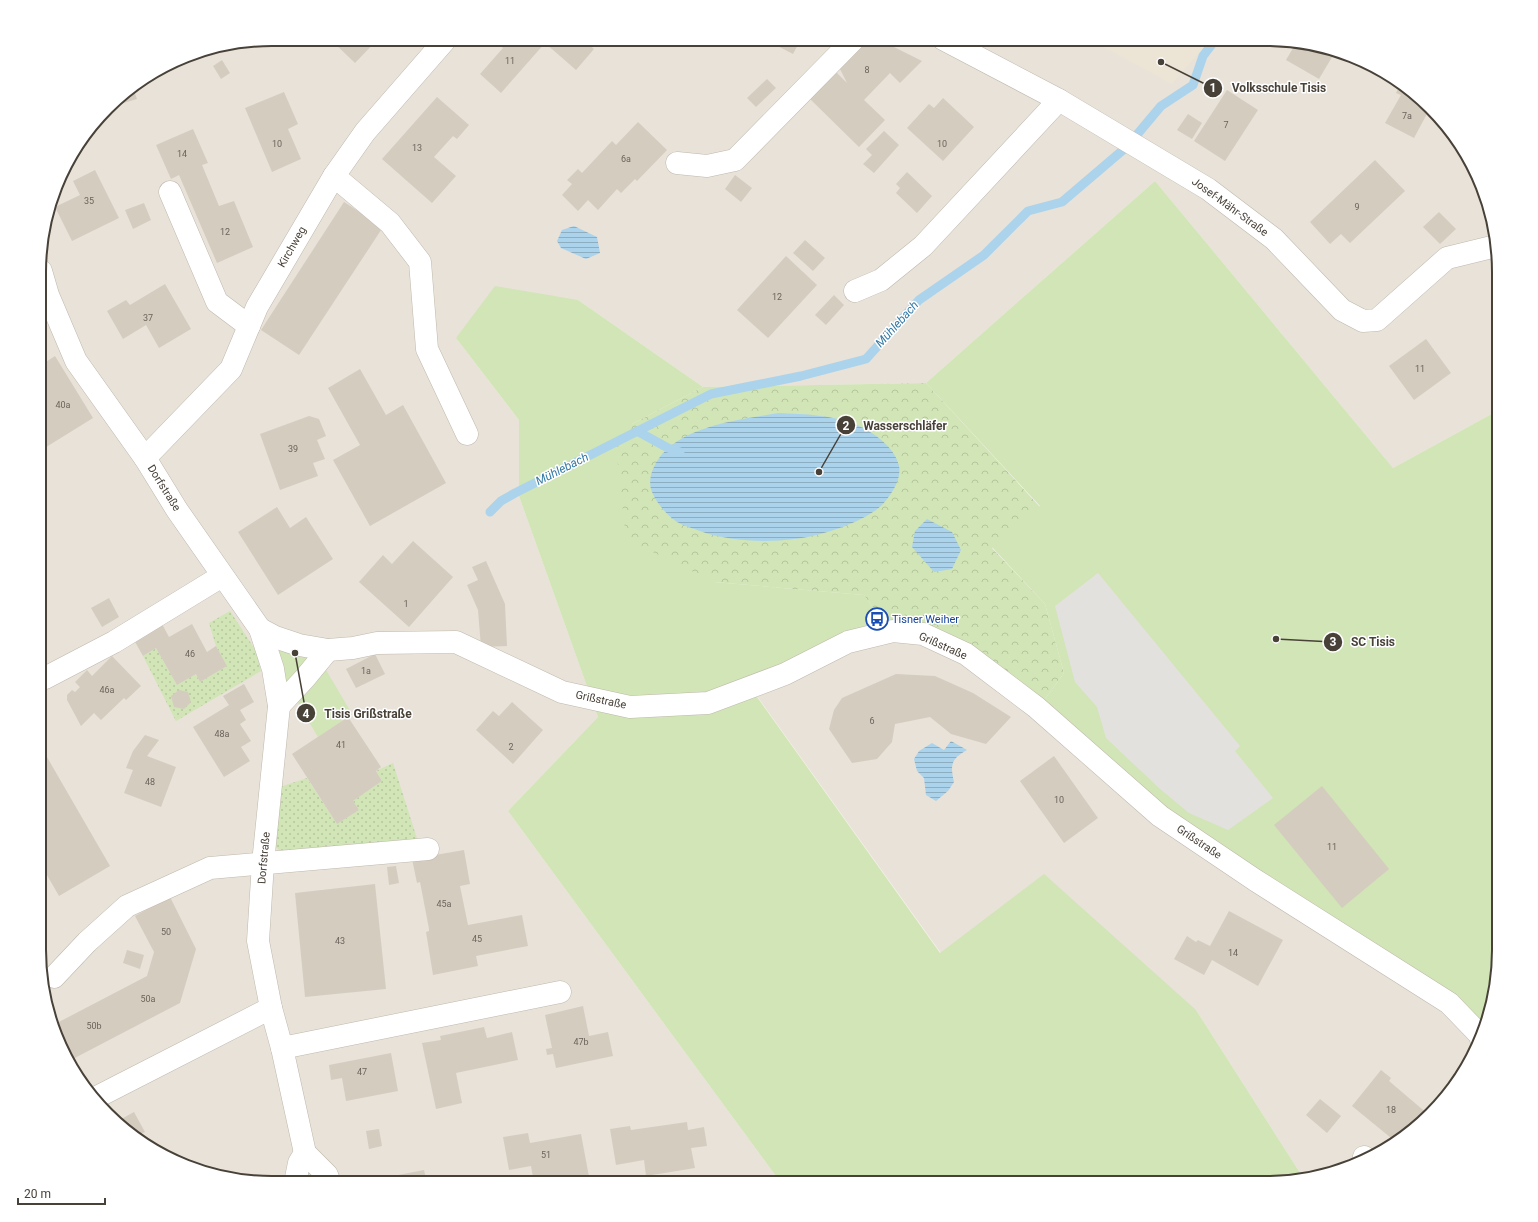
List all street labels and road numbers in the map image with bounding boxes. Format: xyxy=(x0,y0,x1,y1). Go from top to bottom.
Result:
street label: Josef-Mähr-Straße xyxy=(1189,175,1271,239)
street label: Kirchweg xyxy=(275,224,309,270)
street label: Dorfstraße xyxy=(145,462,183,514)
street label: Grißstraße xyxy=(917,630,969,662)
street label: Grißstraße xyxy=(574,688,628,712)
street label: Grißstraße xyxy=(1174,822,1224,862)
street label: Dorfstraße xyxy=(255,831,273,885)

